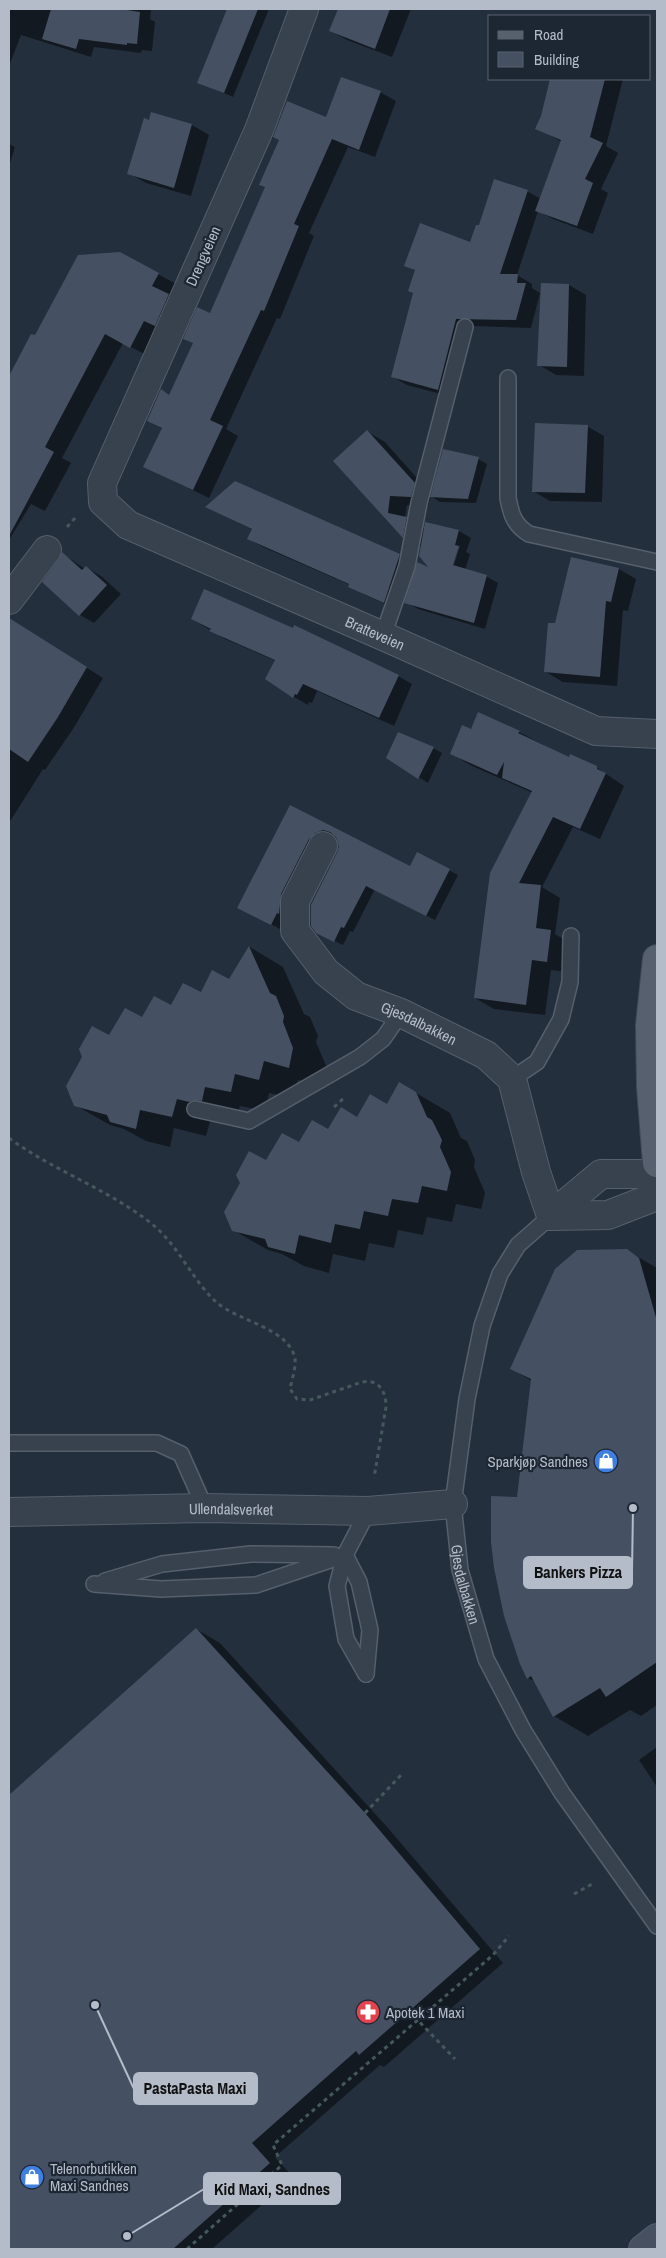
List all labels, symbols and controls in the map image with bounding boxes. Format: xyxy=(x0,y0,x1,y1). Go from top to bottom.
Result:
legend xyxy=(488,15,651,80)
text: Road xyxy=(534,24,563,45)
text: Building xyxy=(534,49,579,70)
street label: Drengveien xyxy=(180,223,226,289)
street label: Bratteveien xyxy=(342,610,408,655)
street label: Gjesdalbakken xyxy=(378,996,460,1049)
shop icon: Sparkjøp Sandnes xyxy=(593,1448,619,1474)
place label: Sparkjøp Sandnes xyxy=(487,1451,588,1472)
street label: Ullendalsverket xyxy=(189,1497,274,1520)
street label: Gjesdalbakken xyxy=(447,1543,486,1627)
callout: Bankers Pizza xyxy=(524,1557,632,1588)
text: Bankers Pizza xyxy=(534,1561,623,1583)
pharmacy icon: Apotek 1 Maxi xyxy=(355,1999,381,2025)
place label: Apotek 1 Maxi xyxy=(385,2002,465,2023)
callout: PastaPasta Maxi xyxy=(134,2073,257,2104)
text: PastaPasta Maxi xyxy=(144,2077,246,2099)
place label: Telenorbutikken Maxi Sandnes xyxy=(50,2158,137,2196)
shop icon: Telenorbutikken Maxi Sandnes xyxy=(19,2164,45,2190)
callout: Kid Maxi, Sandnes xyxy=(204,2173,340,2204)
text: Kid Maxi, Sandnes xyxy=(214,2178,330,2200)

